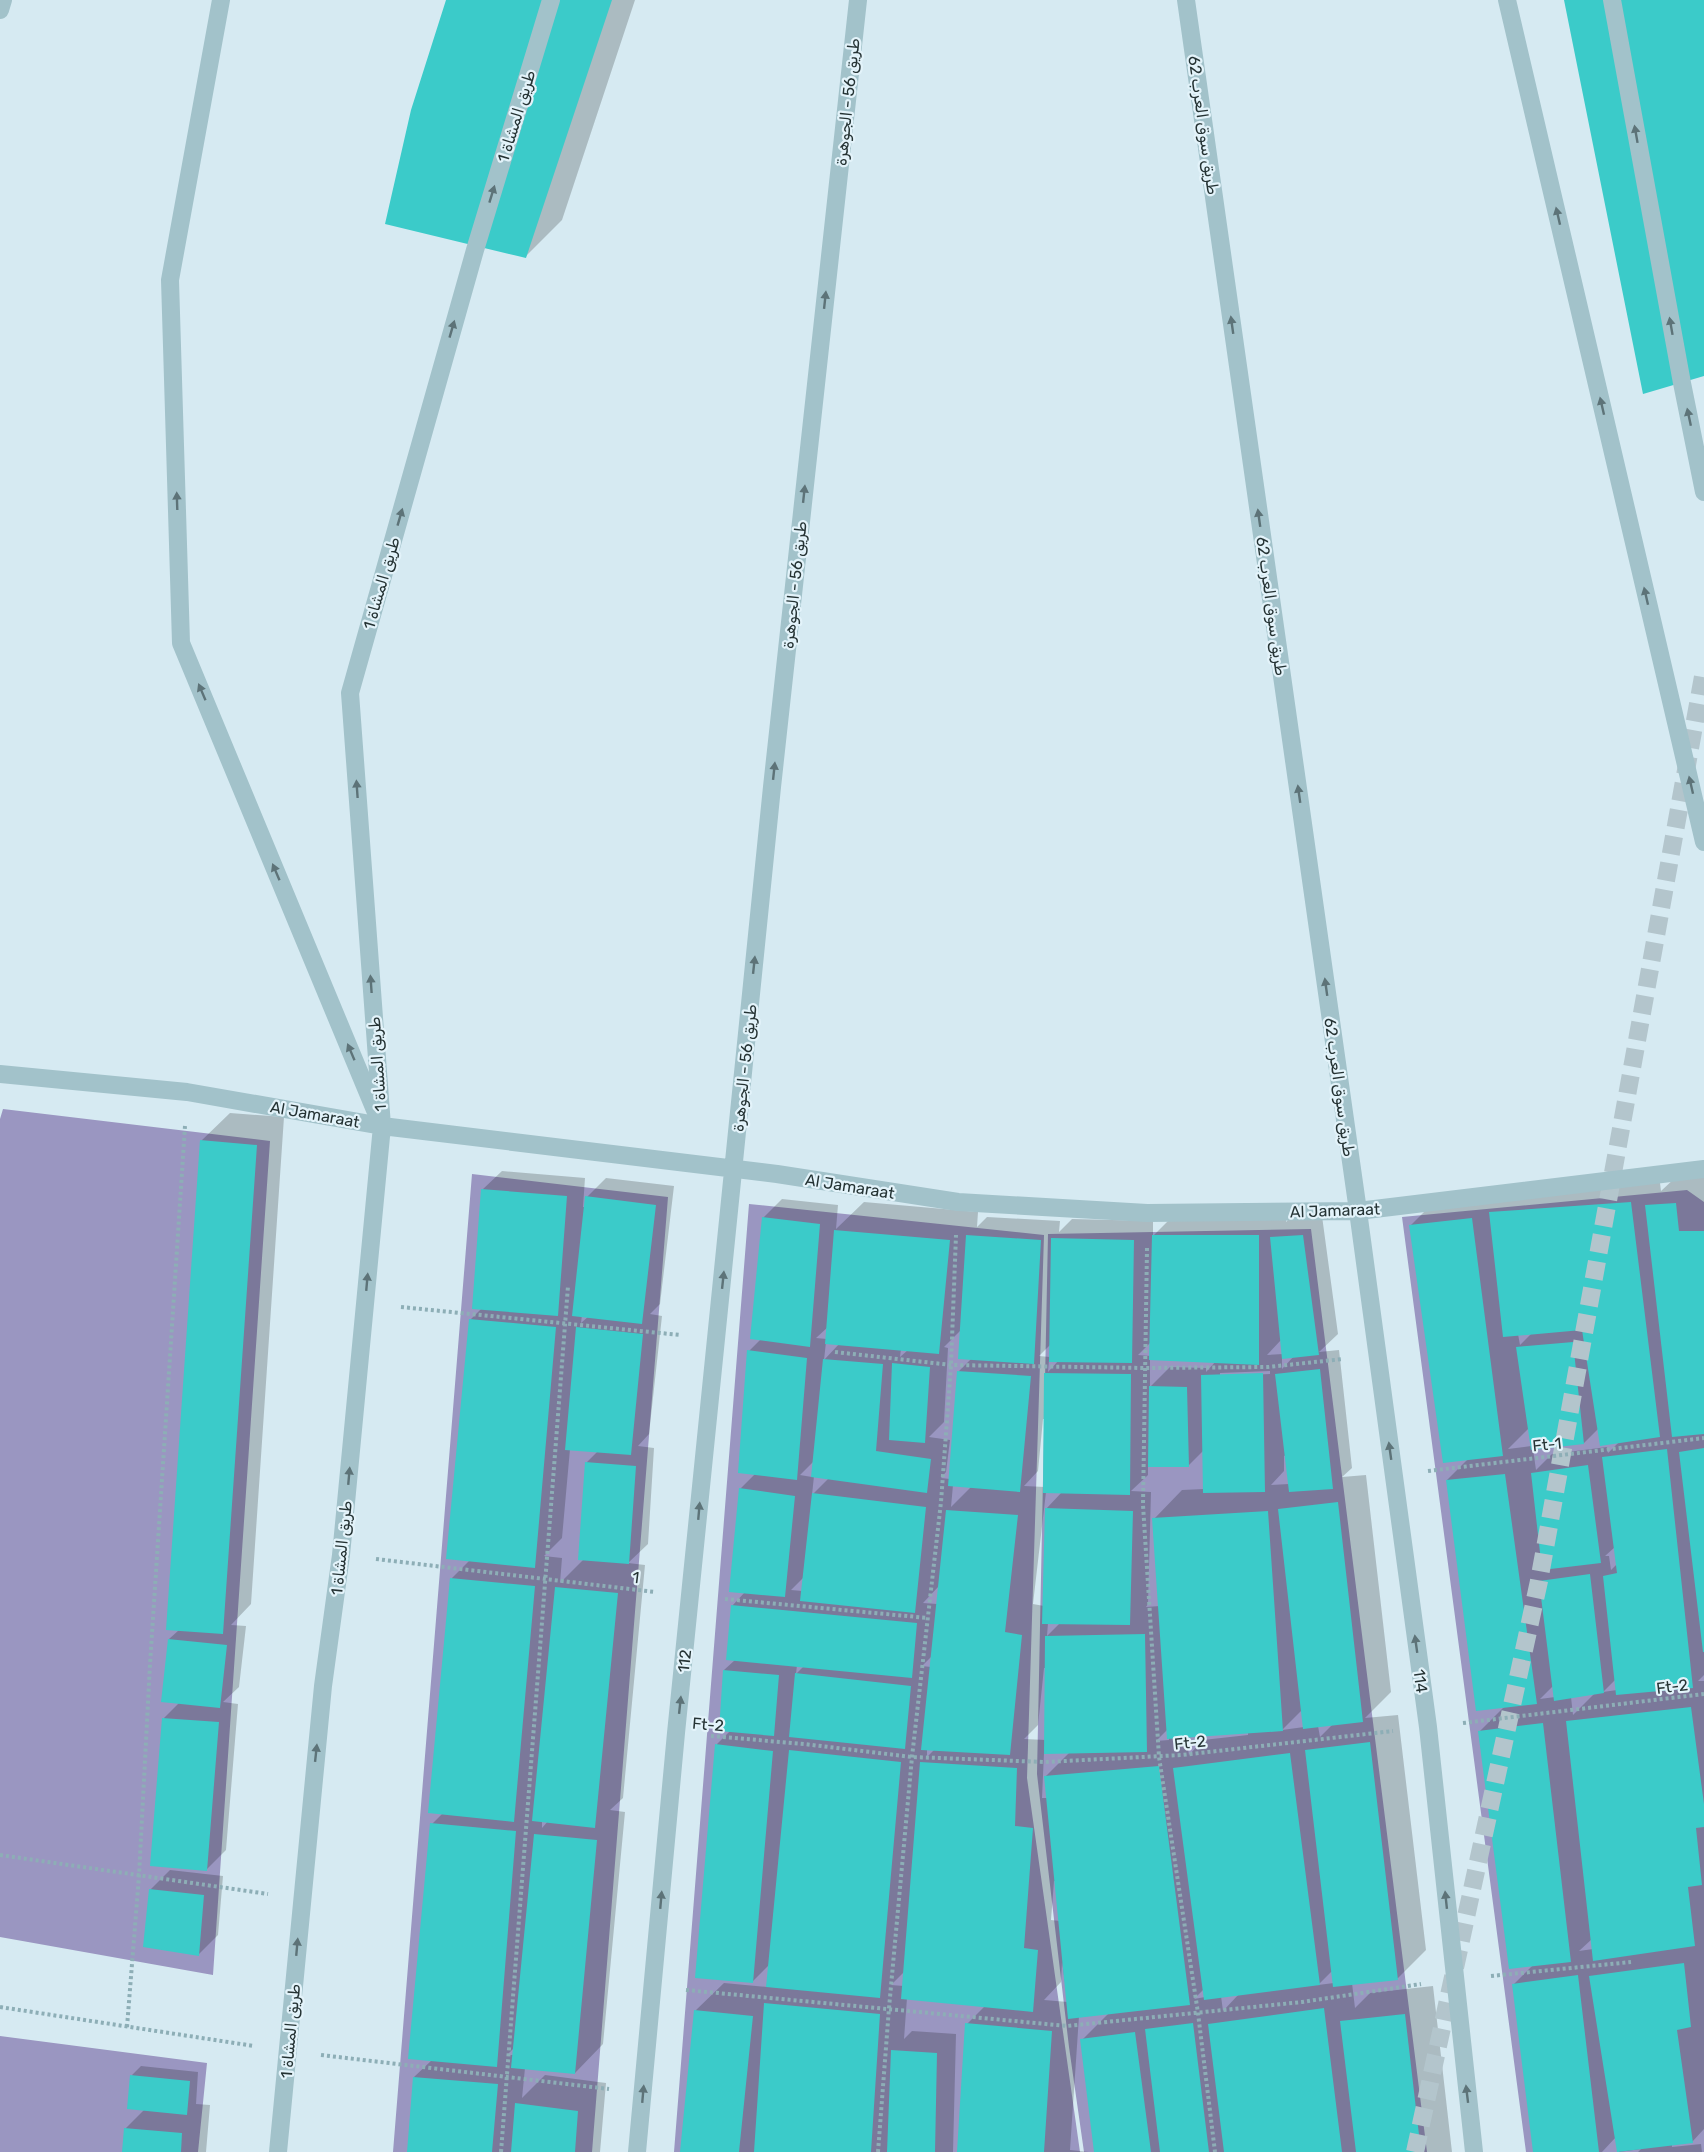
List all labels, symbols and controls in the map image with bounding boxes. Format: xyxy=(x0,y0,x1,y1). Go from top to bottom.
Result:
street label: طريق 56 - الجوهرة xyxy=(831,37,865,167)
street label: طريق سوق العرب 62 xyxy=(1183,54,1223,196)
street label: طريق المشاة 1 xyxy=(494,68,540,165)
one-way arrow xyxy=(1631,124,1640,143)
one-way arrow xyxy=(488,185,497,203)
one-way arrow xyxy=(1552,207,1562,225)
one-way arrow xyxy=(821,290,830,309)
one-way arrow xyxy=(1228,315,1237,334)
one-way arrow xyxy=(1666,316,1675,335)
one-way arrow xyxy=(448,320,457,338)
one-way arrow xyxy=(1597,396,1606,415)
one-way arrow xyxy=(1684,407,1693,426)
one-way arrow xyxy=(799,484,809,503)
one-way arrow xyxy=(172,492,182,511)
one-way arrow xyxy=(395,508,405,526)
one-way arrow xyxy=(1255,508,1264,527)
street label: طريق 56 - الجوهرة xyxy=(778,520,812,650)
street label: طريق المشاة 1 xyxy=(359,535,405,632)
street label: طريق سوق العرب 62 xyxy=(1251,535,1291,677)
one-way arrow xyxy=(1641,586,1651,605)
one-way arrow xyxy=(197,683,207,701)
one-way arrow xyxy=(769,762,779,781)
one-way arrow xyxy=(1685,776,1695,795)
one-way arrow xyxy=(353,780,362,799)
one-way arrow xyxy=(1294,784,1303,803)
one-way arrow xyxy=(271,863,281,881)
one-way arrow xyxy=(749,956,759,975)
one-way arrow xyxy=(367,974,376,993)
one-way arrow xyxy=(1321,978,1330,997)
street label: طريق 56 - الجوهرة xyxy=(728,1003,762,1133)
street label: طريق المشاة 1 xyxy=(365,1016,391,1112)
street label: طريق سوق العرب 62 xyxy=(1319,1016,1359,1158)
one-way arrow xyxy=(346,1043,356,1061)
street label: Al Jamaraat xyxy=(269,1097,361,1132)
street label: Al Jamaraat xyxy=(804,1170,896,1203)
street label: Al Jamaraat xyxy=(1290,1199,1380,1222)
one-way arrow xyxy=(718,1270,728,1289)
one-way arrow xyxy=(362,1273,372,1292)
street label: Ft-1 xyxy=(1532,1434,1563,1455)
one-way arrow xyxy=(1385,1441,1394,1460)
one-way arrow xyxy=(344,1467,354,1486)
street label: طريق المشاة 1 xyxy=(327,1500,357,1596)
one-way arrow xyxy=(694,1502,704,1521)
street label: 1 xyxy=(631,1568,641,1587)
one-way arrow xyxy=(1412,1634,1421,1653)
street label: 112 xyxy=(674,1649,695,1674)
street label: 114 xyxy=(1409,1668,1432,1694)
street label: Ft-2 xyxy=(1655,1675,1689,1698)
one-way arrow xyxy=(675,1696,684,1715)
street label: Ft-2 xyxy=(691,1714,725,1735)
street label: Ft-2 xyxy=(1173,1731,1207,1754)
one-way arrow xyxy=(312,1744,321,1763)
one-way arrow xyxy=(656,1890,666,1909)
one-way arrow xyxy=(1441,1891,1450,1910)
one-way arrow xyxy=(293,1938,302,1957)
street label: طريق المشاة 1 xyxy=(277,1983,305,2079)
one-way arrow xyxy=(638,2084,648,2103)
one-way arrow xyxy=(1462,2084,1472,2103)

